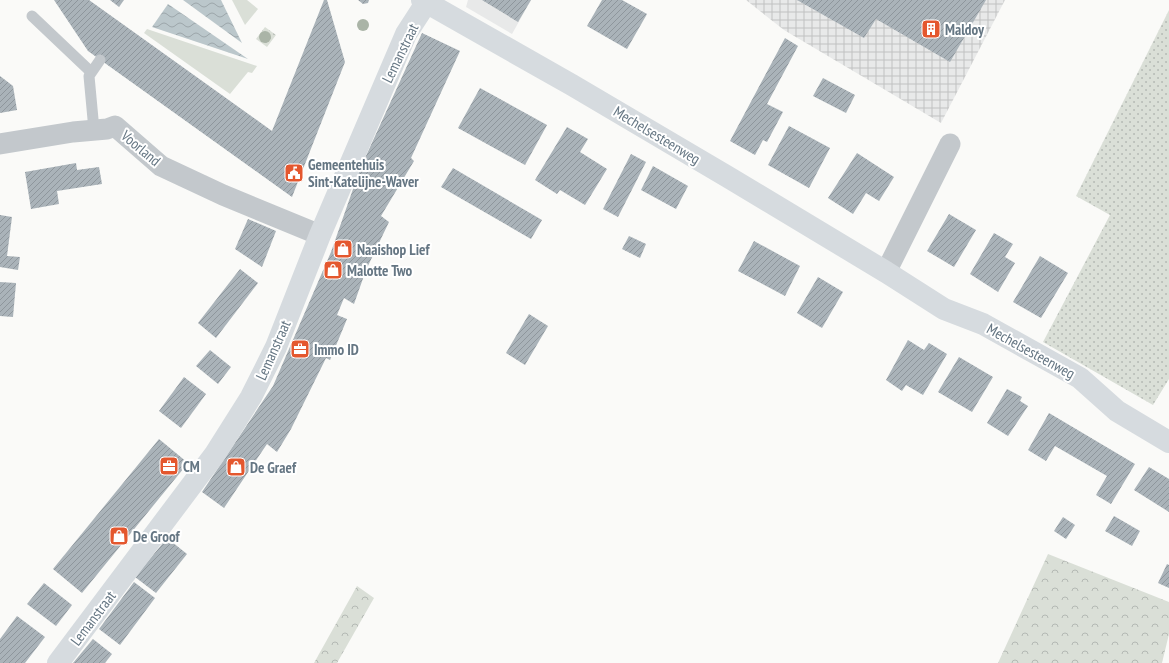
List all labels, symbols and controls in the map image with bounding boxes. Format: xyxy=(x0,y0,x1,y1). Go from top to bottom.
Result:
building icon: Maldoy xyxy=(920,18,942,40)
street label: Lemanstraat xyxy=(378,20,422,86)
place label: Maldoy xyxy=(945,20,985,39)
street label: Mechelsesteenweg xyxy=(610,102,704,168)
street label: Voorland xyxy=(117,125,165,170)
place label: Gemeentehuis Sint-Katelijne-Waver xyxy=(308,155,419,191)
public building icon: Gemeentehuis Sint-Katelijne-Waver xyxy=(283,162,305,184)
shop icon: Naaishop Lief xyxy=(332,238,354,260)
place label: Naaishop Lief xyxy=(357,240,430,259)
shop icon: Malotte Two xyxy=(322,259,344,281)
place label: Malotte Two xyxy=(347,261,413,280)
street label: Lemanstraat xyxy=(251,317,295,383)
street label: Mechelsesteenweg xyxy=(984,319,1078,383)
office icon: Immo ID xyxy=(289,338,311,360)
place label: Immo ID xyxy=(314,340,359,359)
office icon: CM xyxy=(158,455,180,477)
shop icon: De Graef xyxy=(225,456,247,478)
place label: CM xyxy=(183,457,200,476)
place label: De Graef xyxy=(250,458,297,477)
shop icon: De Groof xyxy=(108,525,130,547)
place label: De Groof xyxy=(133,527,180,546)
street label: Lemanstraat xyxy=(66,587,120,649)

